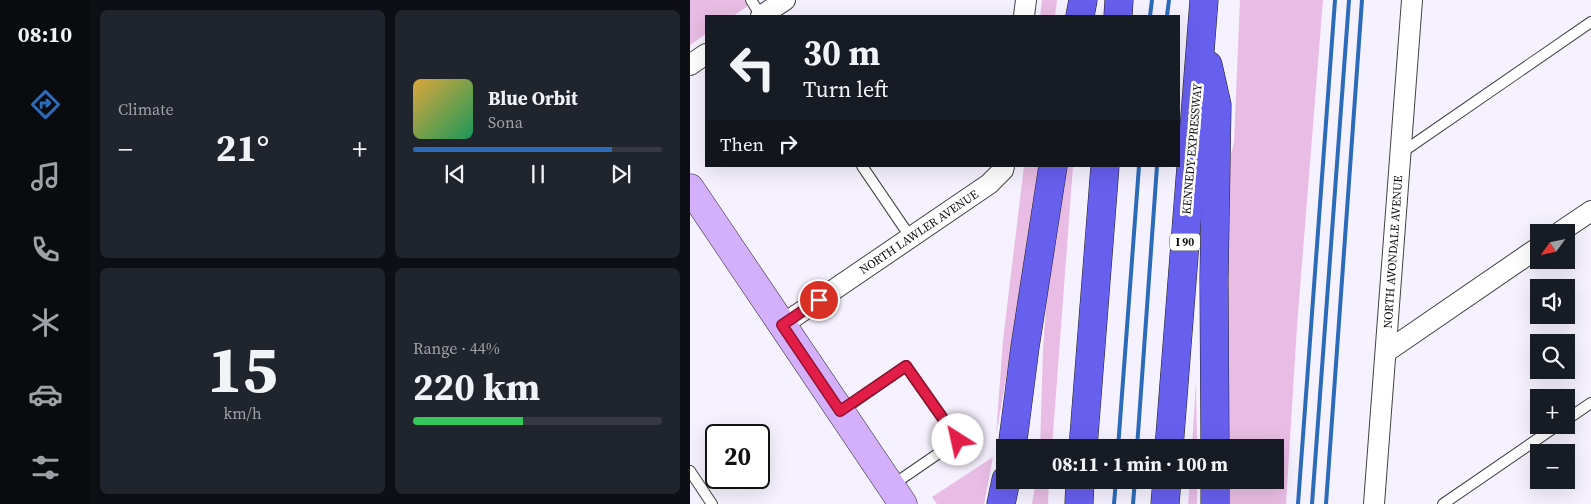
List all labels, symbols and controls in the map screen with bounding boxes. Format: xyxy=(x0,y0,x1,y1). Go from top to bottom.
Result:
text: 08:10 xyxy=(18,19,72,49)
text: 30 m xyxy=(803,29,880,77)
icon: left xyxy=(720,35,785,100)
text: Turn left xyxy=(803,74,888,104)
street label: KENNEDY EXPRESSWAY xyxy=(1178,82,1206,215)
text: Blue Orbit xyxy=(488,85,578,111)
icon: directions xyxy=(28,87,63,122)
text: Climate xyxy=(118,98,174,120)
text: Sona xyxy=(488,111,523,133)
text: 21° xyxy=(216,122,269,174)
text: − xyxy=(118,130,133,168)
text: + xyxy=(352,130,367,168)
icon: right xyxy=(774,130,802,158)
text: Then xyxy=(720,131,764,157)
icon: music xyxy=(28,159,63,194)
icon: previous xyxy=(441,160,469,188)
icon: pause xyxy=(524,160,552,188)
icon: next xyxy=(607,160,635,188)
street label: NORTH AVONDALE AVENUE xyxy=(1380,175,1406,329)
street label: NORTH LAWLER AVENUE xyxy=(856,186,982,278)
north arrow xyxy=(1530,224,1575,269)
map controls xyxy=(1530,224,1575,489)
icon: phone xyxy=(28,232,63,267)
road number: I 90 xyxy=(1170,233,1200,250)
pin xyxy=(798,279,840,321)
button: sound xyxy=(1530,279,1575,324)
icon: arrive xyxy=(805,286,833,314)
icon: climate xyxy=(28,305,63,340)
text: 15 xyxy=(207,325,278,414)
button: search xyxy=(1530,334,1575,379)
text: Range · 44% xyxy=(413,337,500,359)
text: 220 km xyxy=(413,361,540,413)
icon: car xyxy=(28,377,63,412)
button: + xyxy=(1530,389,1575,434)
text: km/h xyxy=(223,402,262,424)
position arrow xyxy=(931,413,983,465)
speed limit sign: 20 xyxy=(705,424,770,489)
button: − xyxy=(1530,444,1575,489)
icon: filters xyxy=(28,450,63,485)
text: 08:11 · 1 min · 100 m xyxy=(1052,451,1228,477)

